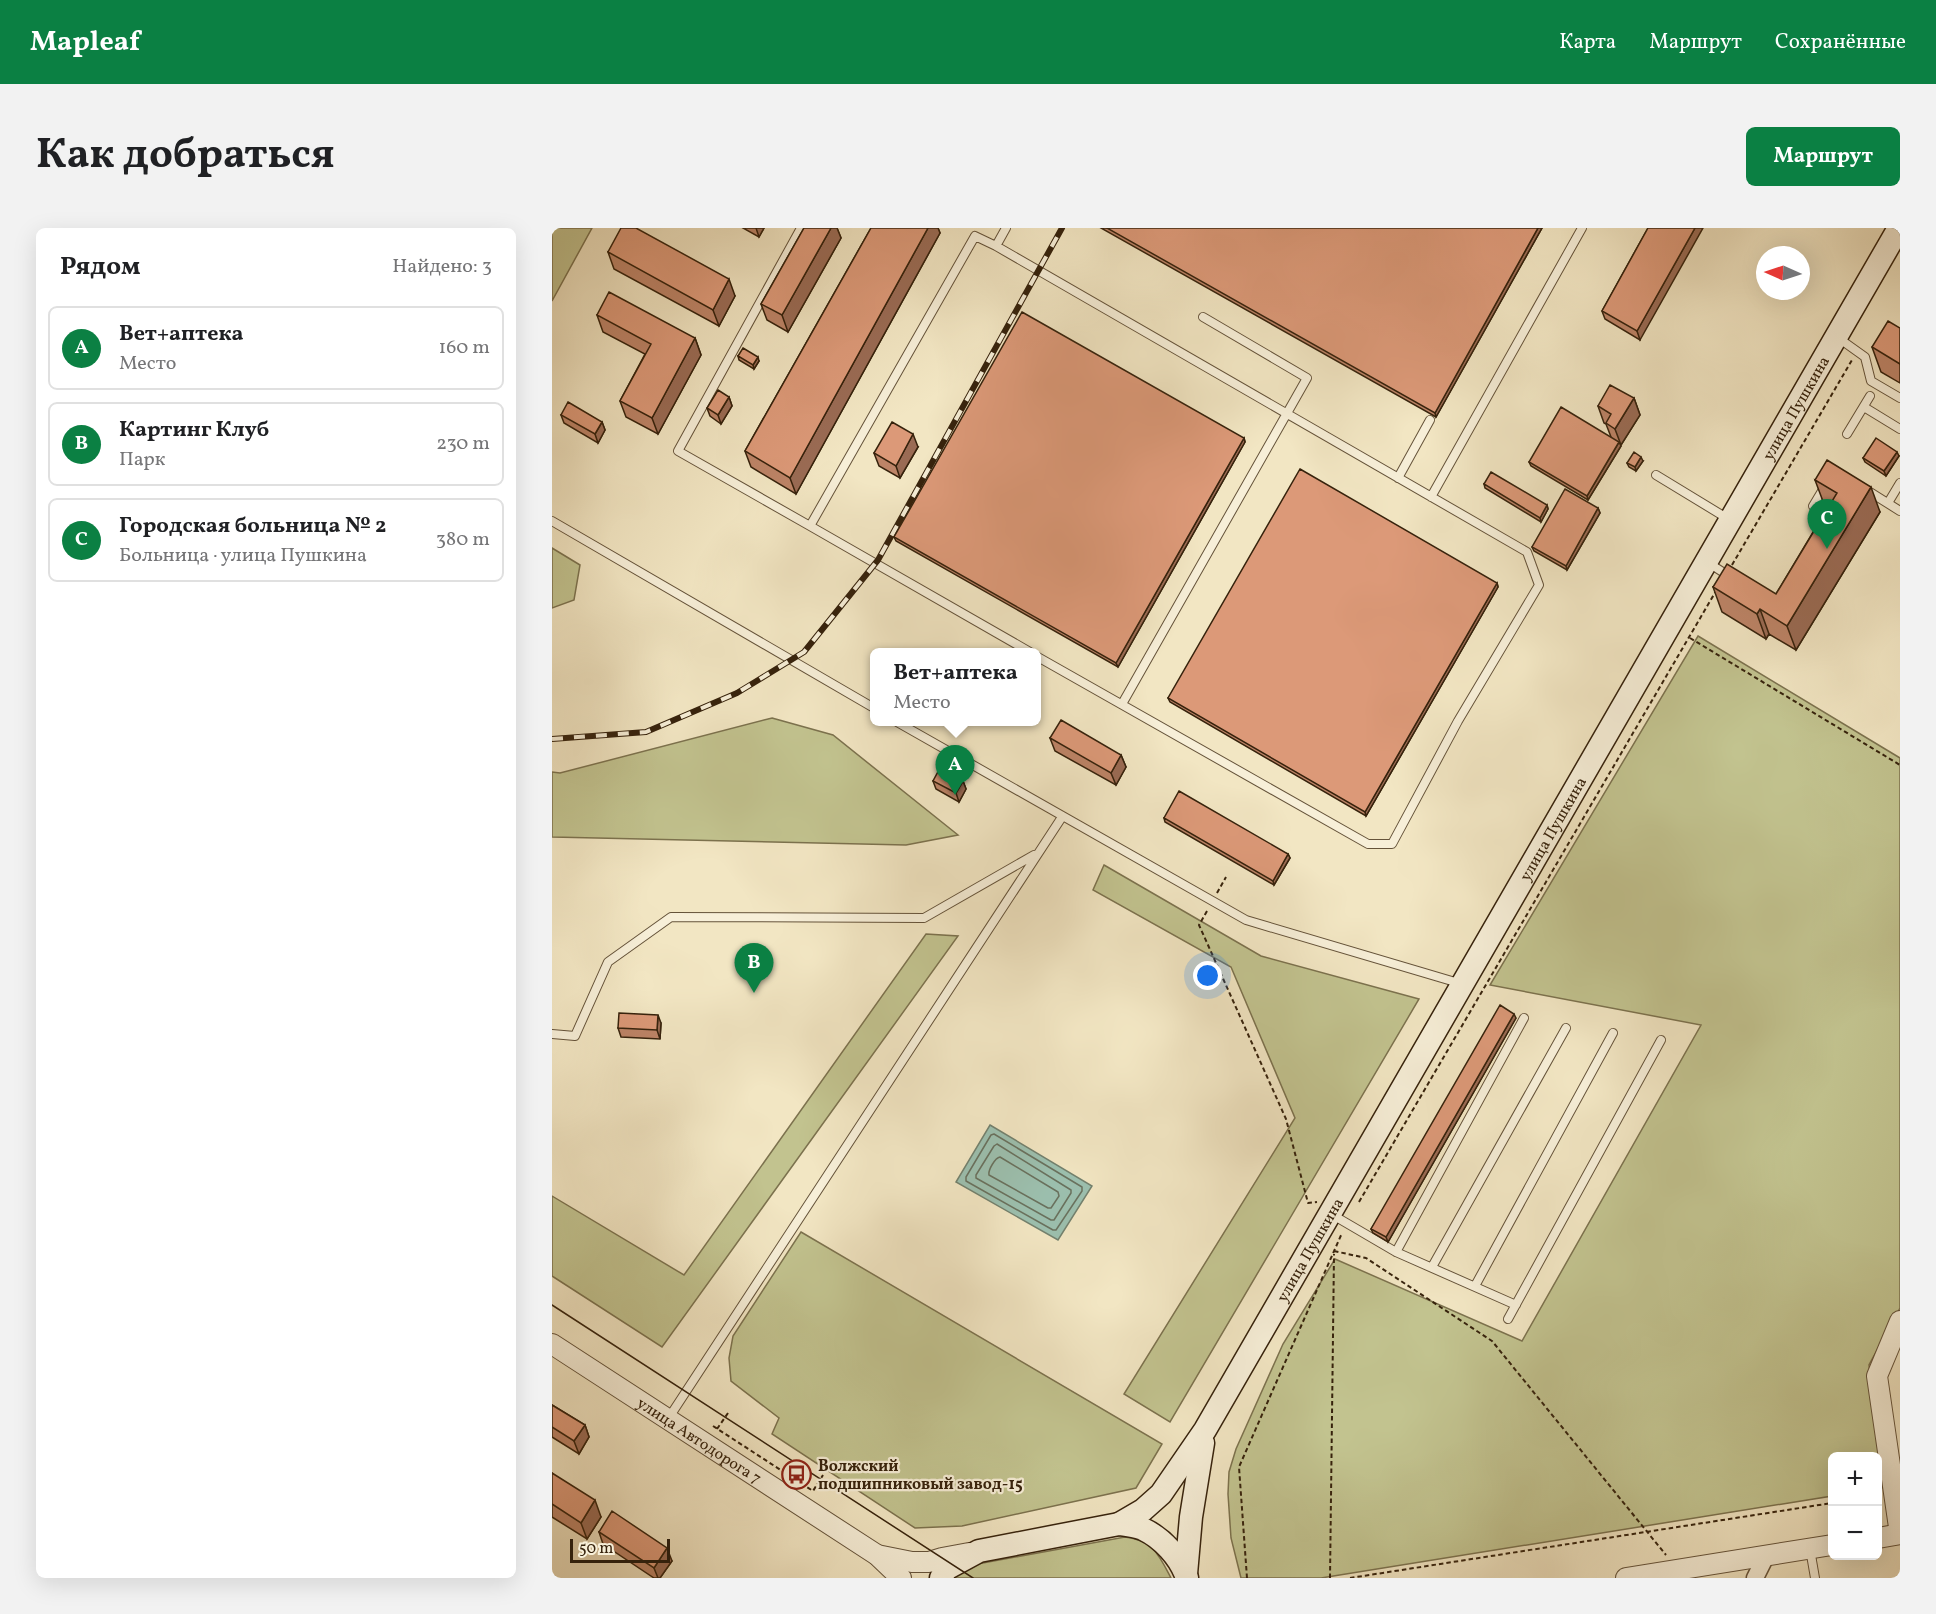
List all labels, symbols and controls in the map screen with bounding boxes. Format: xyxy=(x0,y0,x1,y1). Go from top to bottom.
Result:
text: Mapleaf xyxy=(30,23,140,62)
text: Карта xyxy=(1559,28,1616,57)
text: Маршрут xyxy=(1649,28,1742,57)
text: Сохранённые xyxy=(1775,28,1906,57)
text: Как добраться xyxy=(36,127,335,186)
button: Маршрут xyxy=(1746,127,1900,186)
north arrow xyxy=(1756,246,1810,300)
text: Рядом xyxy=(60,249,140,285)
text: Найдено: 3 xyxy=(392,253,492,281)
text: Вет+аптека xyxy=(119,319,244,350)
text: A xyxy=(74,334,89,362)
text: 160 m xyxy=(438,334,490,362)
text: Место xyxy=(119,350,176,378)
street label: улица Пушкина xyxy=(1758,352,1836,465)
text: Картинг Клуб xyxy=(119,415,269,446)
text: B xyxy=(75,430,88,458)
text: 230 m xyxy=(436,430,490,458)
text: Парк xyxy=(119,446,165,474)
pin: C xyxy=(1808,500,1846,549)
text: Городская больница № 2 xyxy=(119,511,387,542)
text: C xyxy=(75,526,88,554)
text: 380 m xyxy=(436,526,490,554)
text: Больница · улица Пушкина xyxy=(119,542,367,570)
popup xyxy=(870,648,1041,726)
text: Вет+аптека xyxy=(893,658,1018,689)
text: Место xyxy=(893,689,951,717)
pin: A xyxy=(936,746,974,795)
street label: улица Пушкина xyxy=(1515,773,1593,886)
pin: B xyxy=(734,944,774,993)
your location xyxy=(1193,961,1222,990)
street label: улица Пушкина xyxy=(1272,1194,1350,1307)
street label: улица Автодорога 7 xyxy=(632,1393,765,1490)
map controls xyxy=(1828,1452,1882,1560)
button: + xyxy=(1828,1452,1882,1506)
place label: Волжский подшипниковый завод-15 xyxy=(818,1456,1023,1496)
bus stop icon: Волжский подшипниковый завод-15 xyxy=(781,1458,813,1490)
button: − xyxy=(1828,1506,1882,1560)
scale bar xyxy=(570,1536,670,1564)
text: 50 m xyxy=(579,1538,613,1560)

